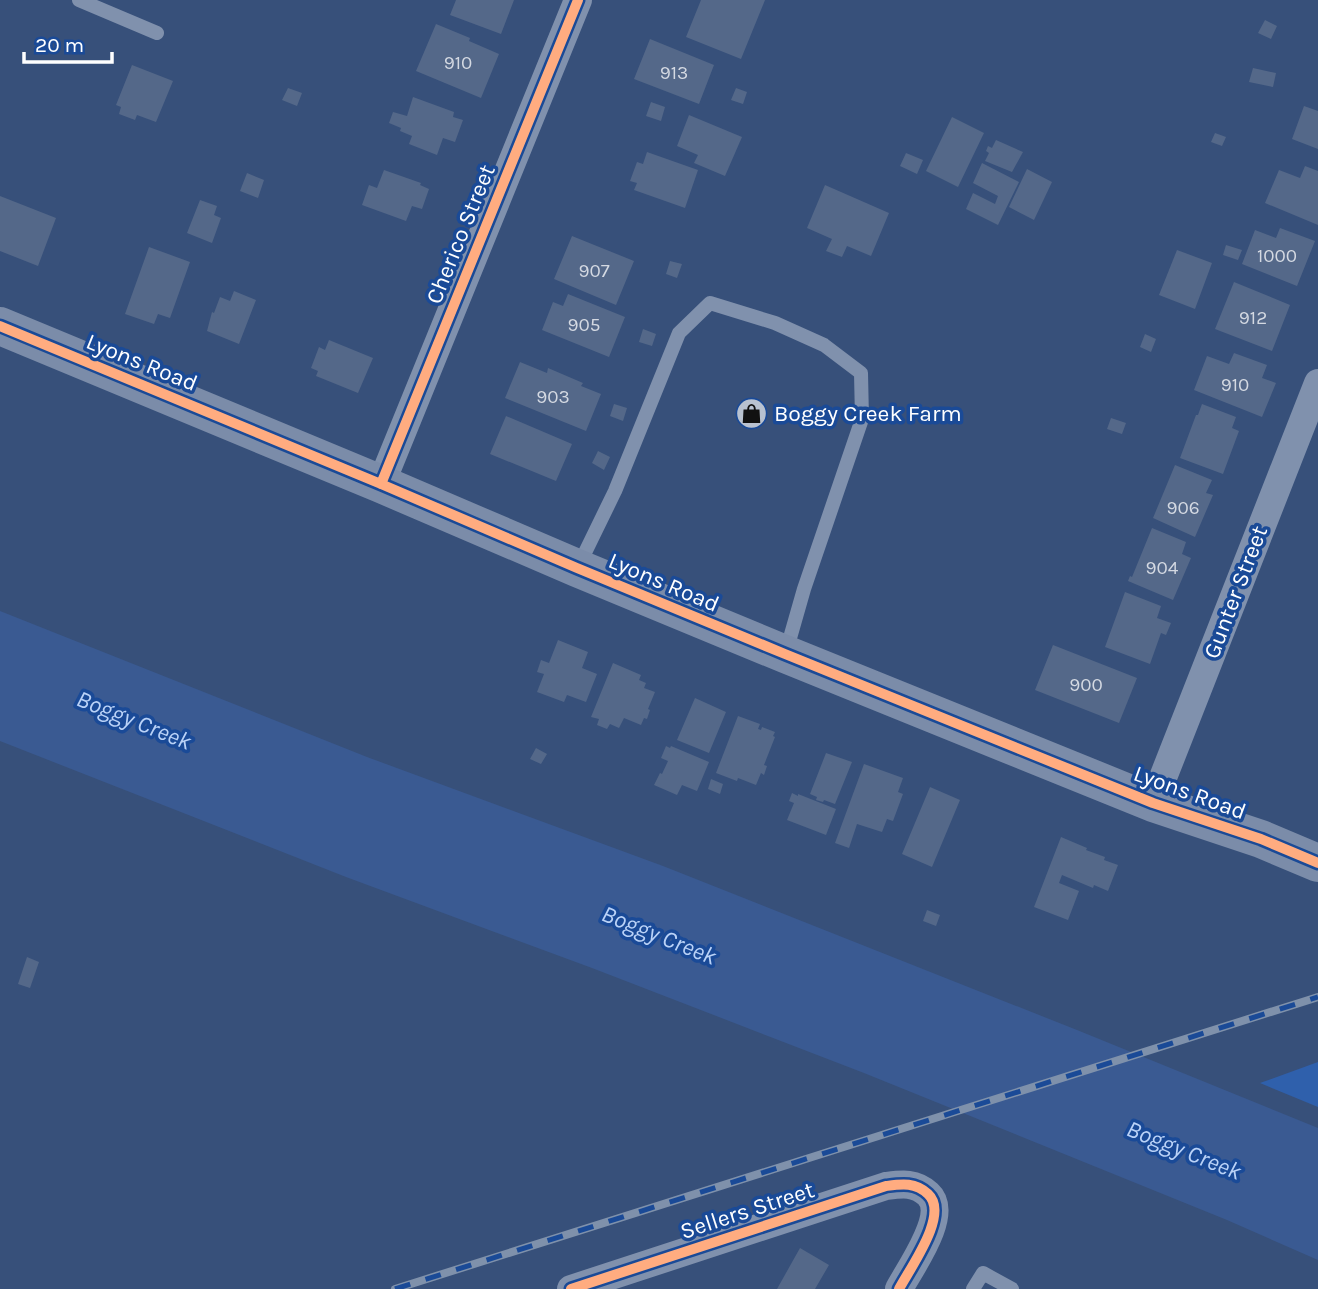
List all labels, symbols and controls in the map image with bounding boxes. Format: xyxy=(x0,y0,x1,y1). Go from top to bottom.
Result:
scale bar xyxy=(24,21,112,65)
text: 20 m xyxy=(35,33,84,57)
house number: 910 xyxy=(444,52,472,74)
house number: 913 xyxy=(660,62,688,84)
street label: Cherico Street xyxy=(420,160,501,308)
house number: 1000 xyxy=(1257,245,1297,267)
house number: 907 xyxy=(578,260,610,282)
house number: 912 xyxy=(1239,307,1267,329)
house number: 905 xyxy=(567,314,601,336)
street label: Lyons Road xyxy=(82,328,201,397)
house number: 910 xyxy=(1221,374,1249,396)
house number: 903 xyxy=(536,386,570,408)
shop icon: Boggy Creek Farm xyxy=(734,396,768,430)
place label: Boggy Creek Farm xyxy=(774,400,962,427)
house number: 906 xyxy=(1166,497,1200,519)
street label: Gunter Street xyxy=(1198,522,1273,662)
street label: Lyons Road xyxy=(604,547,723,618)
house number: 904 xyxy=(1146,557,1179,579)
house number: 900 xyxy=(1069,674,1103,696)
water label: Boggy Creek xyxy=(72,684,196,756)
street label: Lyons Road xyxy=(1130,760,1250,825)
water label: Boggy Creek xyxy=(597,899,721,971)
water label: Boggy Creek xyxy=(1122,1114,1246,1186)
street label: Sellers Street xyxy=(677,1176,818,1245)

